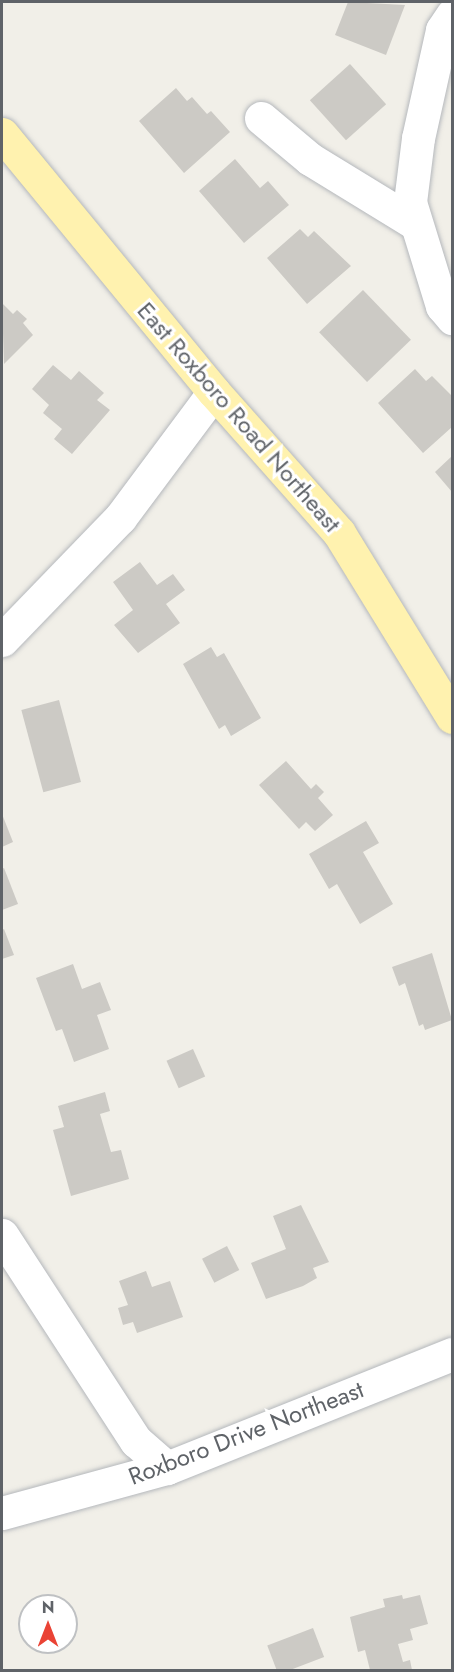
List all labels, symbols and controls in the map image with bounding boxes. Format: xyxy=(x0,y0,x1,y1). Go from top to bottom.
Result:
street label: East Roxboro Road Northeast xyxy=(131,296,347,538)
street label: Roxboro Drive Northeast xyxy=(124,1375,368,1491)
north arrow xyxy=(18,1594,78,1654)
text: N xyxy=(42,1596,54,1619)

